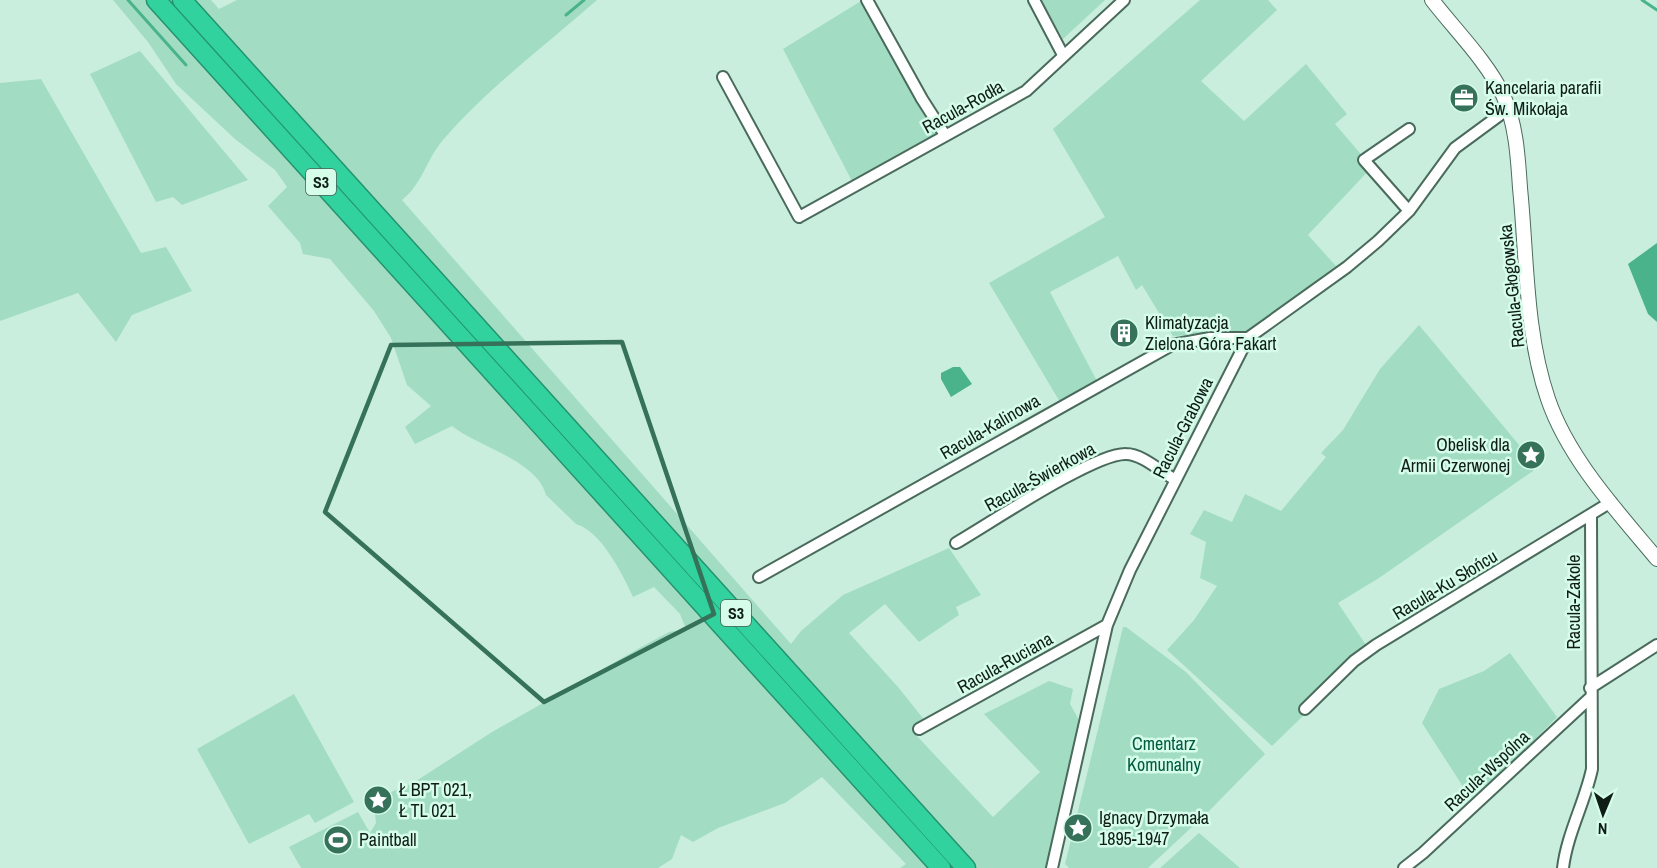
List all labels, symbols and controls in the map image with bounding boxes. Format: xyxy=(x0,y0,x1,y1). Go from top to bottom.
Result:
street label: Racula-Rodła xyxy=(918,74,1008,139)
place label: Kancelaria parafii Św. Mikołaja xyxy=(1485,75,1602,121)
office icon: Kancelaria parafii Św. Mikołaja xyxy=(1448,82,1480,114)
road number: S3 xyxy=(306,169,336,195)
street label: Racula-Głogowska xyxy=(1493,223,1530,349)
place label: Klimatyzacja Zielona Góra Fakart xyxy=(1145,310,1276,356)
building icon: Klimatyzacja Zielona Góra Fakart xyxy=(1108,317,1140,349)
street label: Racula-Grabowa xyxy=(1146,373,1219,483)
street label: Racula-Kalinowa xyxy=(935,388,1044,465)
place label: Obelisk dla Armii Czerwonej xyxy=(1400,432,1510,478)
street label: Racula-Świerkowa xyxy=(980,436,1100,517)
place icon: Obelisk dla Armii Czerwonej xyxy=(1515,439,1547,471)
street label: Racula-Ku Słońcu xyxy=(1388,543,1502,626)
street label: Racula-Zakole xyxy=(1561,554,1586,650)
road number: S3 xyxy=(721,600,751,626)
street label: Racula-Ruciana xyxy=(952,626,1057,699)
street label: Racula-Wspólna xyxy=(1439,725,1535,817)
park label: Cmentarz Komunalny xyxy=(1127,731,1202,777)
place label: Ł BPT 021, Ł TL 021 xyxy=(399,777,472,823)
place icon: Ł BPT 021, Ł TL 021 xyxy=(362,784,394,816)
north arrow xyxy=(1573,784,1633,844)
place label: Ignacy Drzymała 1895-1947 xyxy=(1099,805,1209,851)
place icon: Ignacy Drzymała 1895-1947 xyxy=(1062,812,1094,844)
text: N xyxy=(1597,818,1608,840)
sports icon: Paintball xyxy=(322,824,354,856)
place label: Paintball xyxy=(359,827,416,852)

